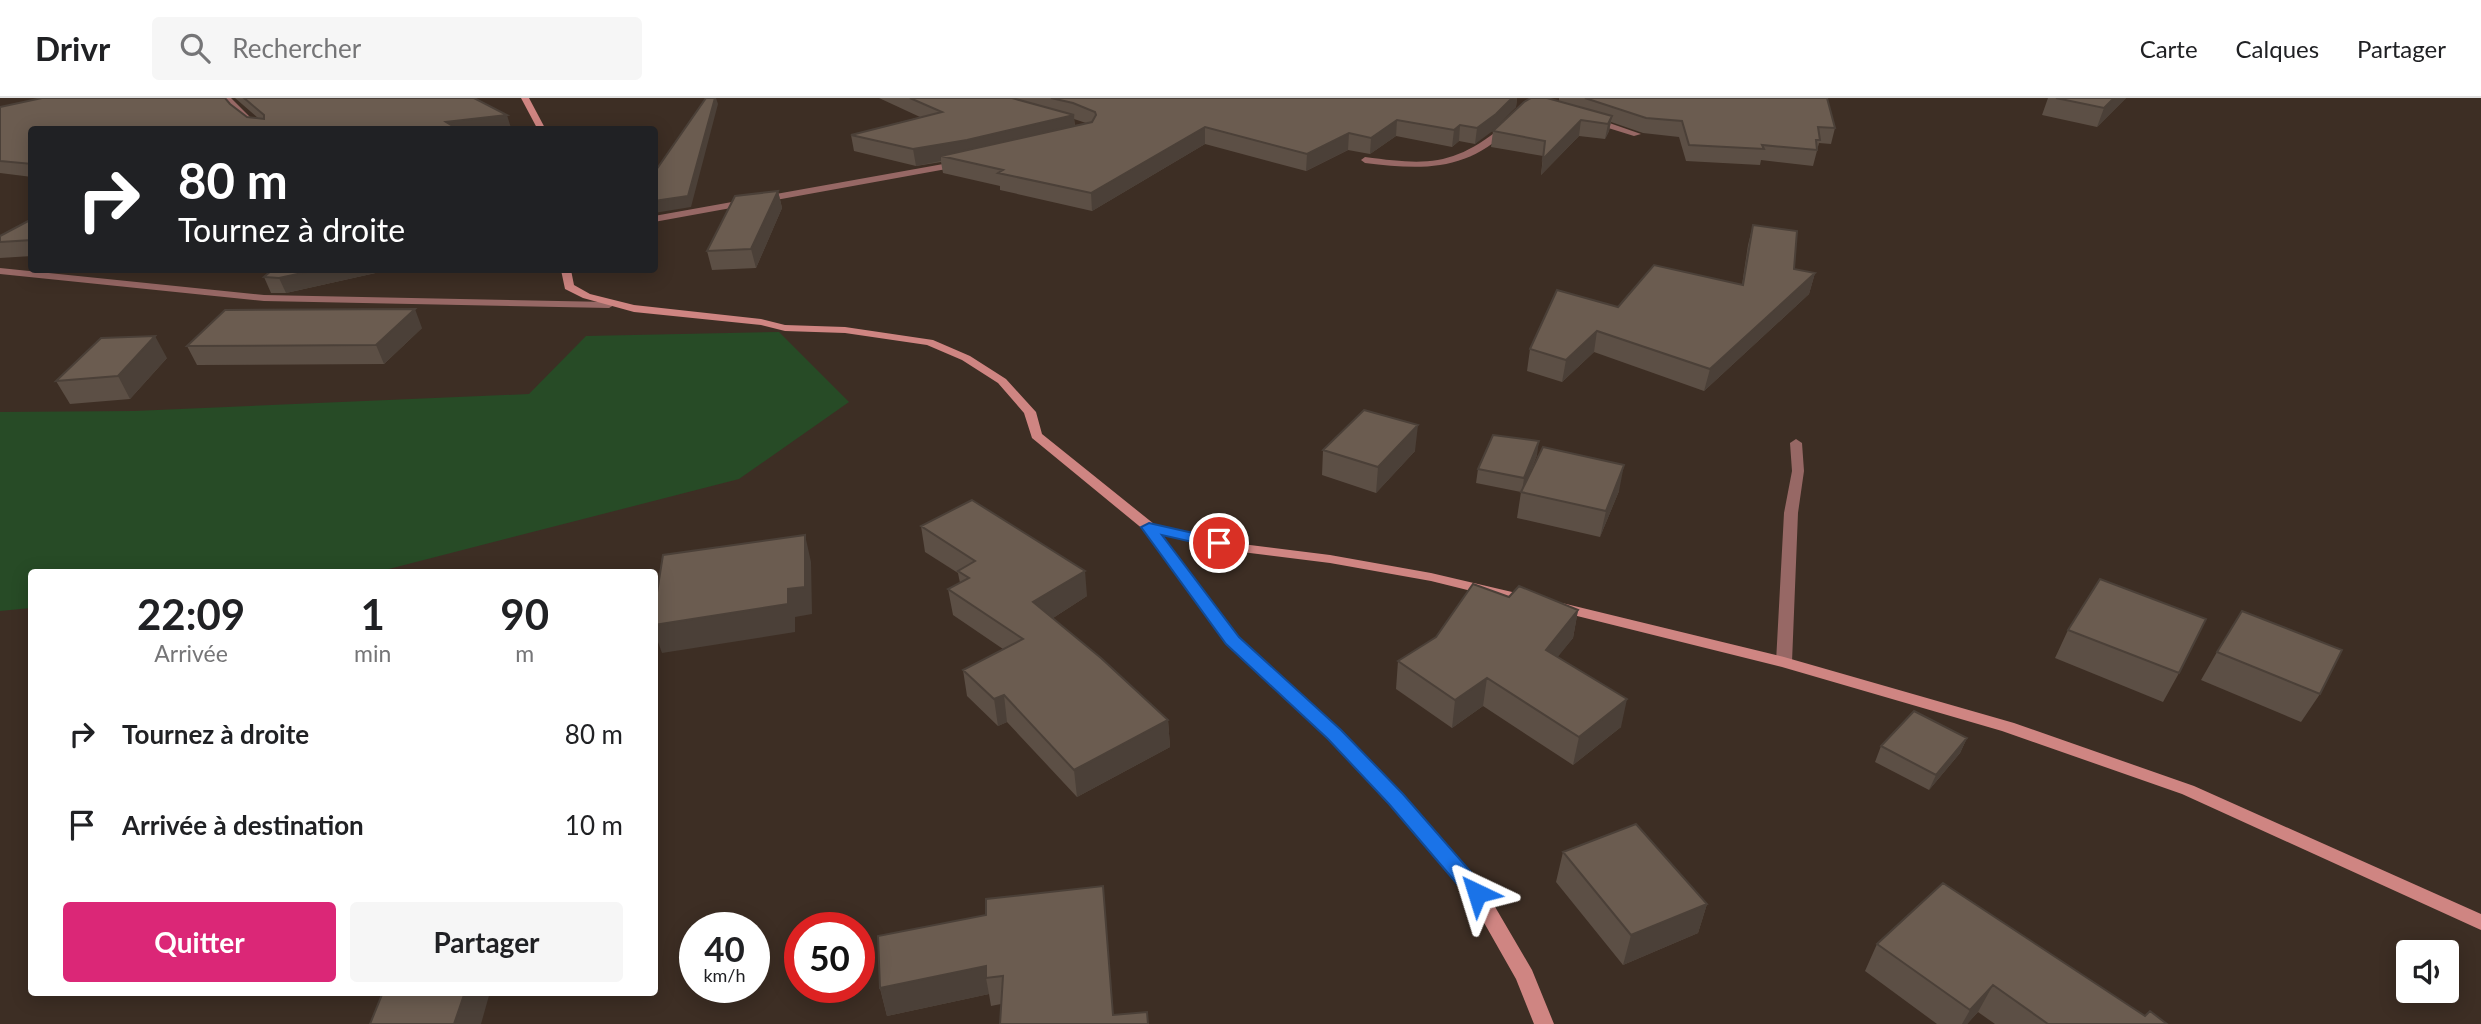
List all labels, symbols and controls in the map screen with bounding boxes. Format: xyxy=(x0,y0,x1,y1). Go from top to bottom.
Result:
search box xyxy=(152,17,642,80)
text: Drivr xyxy=(35,28,110,68)
icon: search xyxy=(176,29,214,67)
text: Rechercher xyxy=(232,32,361,64)
text: Carte xyxy=(2140,34,2198,63)
text: Calques xyxy=(2236,34,2319,63)
text: Partager xyxy=(2357,34,2446,63)
text: 80 m xyxy=(178,151,288,209)
icon: right xyxy=(63,154,154,245)
text: Tournez à droite xyxy=(178,210,405,249)
pin xyxy=(1189,513,1249,573)
icon: arrive xyxy=(1200,524,1238,562)
text: 22:09 xyxy=(137,589,245,639)
text: 1 xyxy=(361,589,385,639)
text: 90 xyxy=(500,589,549,639)
text: Arrivée xyxy=(154,639,228,667)
text: min xyxy=(354,639,391,667)
text: m xyxy=(515,639,534,667)
icon: right xyxy=(63,715,101,753)
text: Tournez à droite xyxy=(122,718,309,750)
text: 80 m xyxy=(565,718,623,750)
icon: arrive xyxy=(63,806,101,844)
text: Arrivée à destination xyxy=(122,809,364,841)
text: 10 m xyxy=(565,809,623,841)
position arrow xyxy=(1440,856,1514,930)
button: Quitter xyxy=(63,902,336,982)
button: Partager xyxy=(350,902,623,982)
speed limit sign: 50 xyxy=(784,912,875,1003)
text: 40 xyxy=(704,927,745,969)
map controls xyxy=(2396,940,2459,1003)
button: sound xyxy=(2396,940,2459,1003)
text: km/h xyxy=(703,964,746,986)

